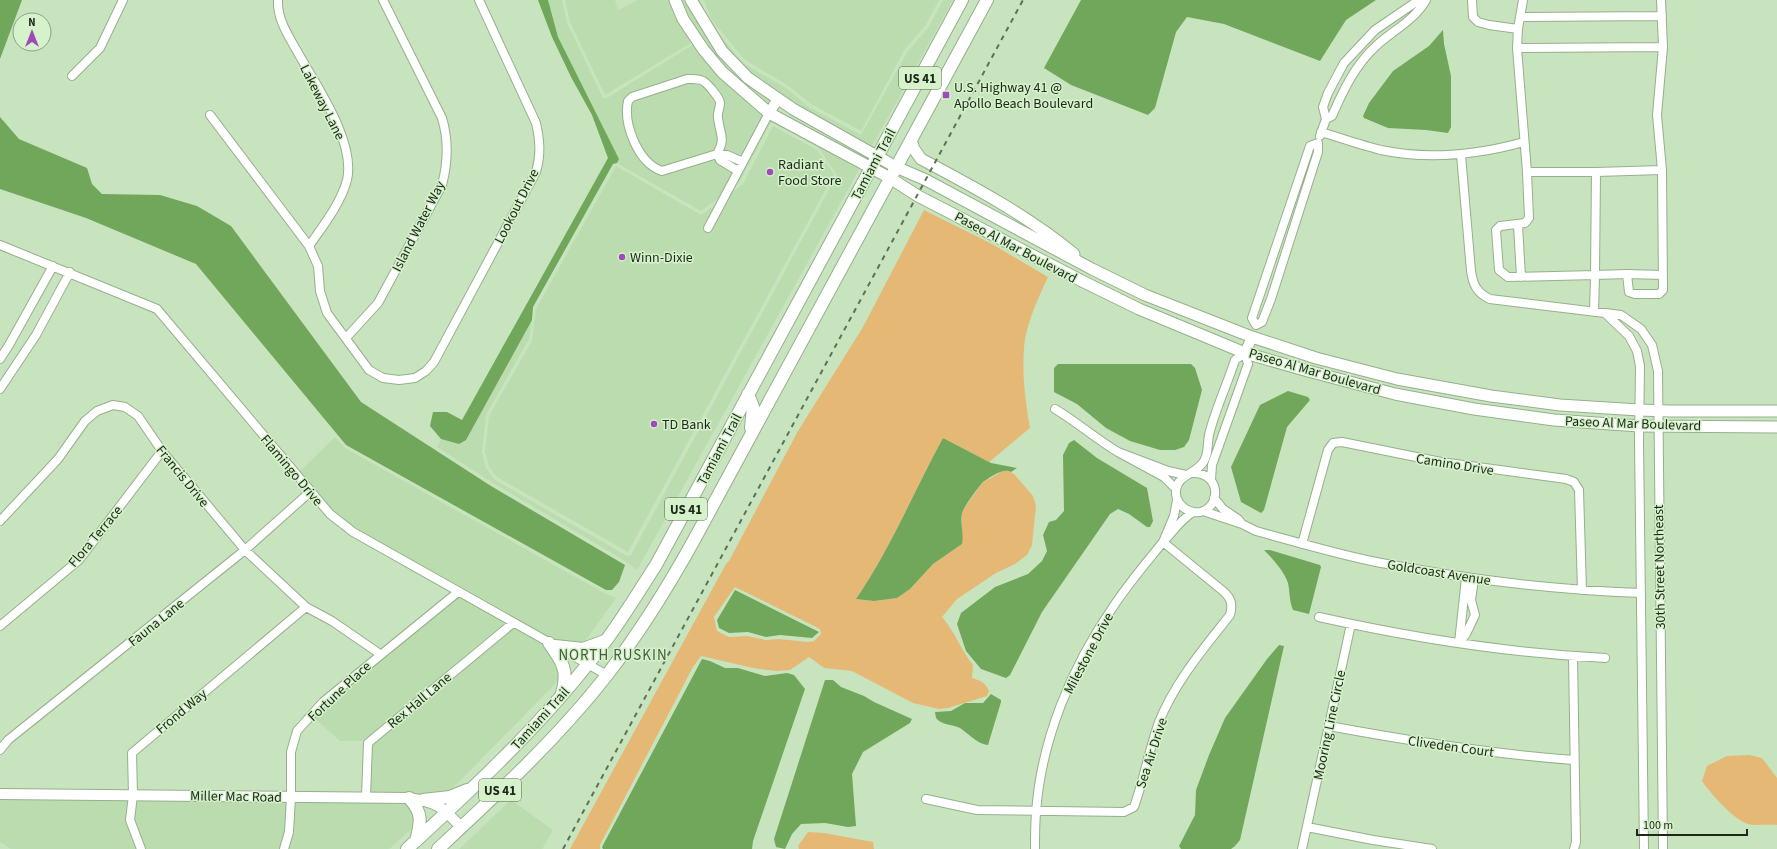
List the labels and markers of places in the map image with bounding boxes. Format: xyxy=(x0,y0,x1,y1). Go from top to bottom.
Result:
place label: U.S. Highway 41 @ Apollo Beach Boulevard xyxy=(954,78,1093,114)
marker: U.S. Highway 41 @ Apollo Beach Boulevard xyxy=(941,90,951,100)
place label: Radiant Food Store xyxy=(778,155,841,191)
marker: Radiant Food Store xyxy=(765,167,775,177)
place label: Winn-Dixie xyxy=(630,248,693,268)
marker: Winn-Dixie xyxy=(617,252,627,262)
place label: TD Bank xyxy=(662,415,711,435)
marker: TD Bank xyxy=(649,419,659,429)

